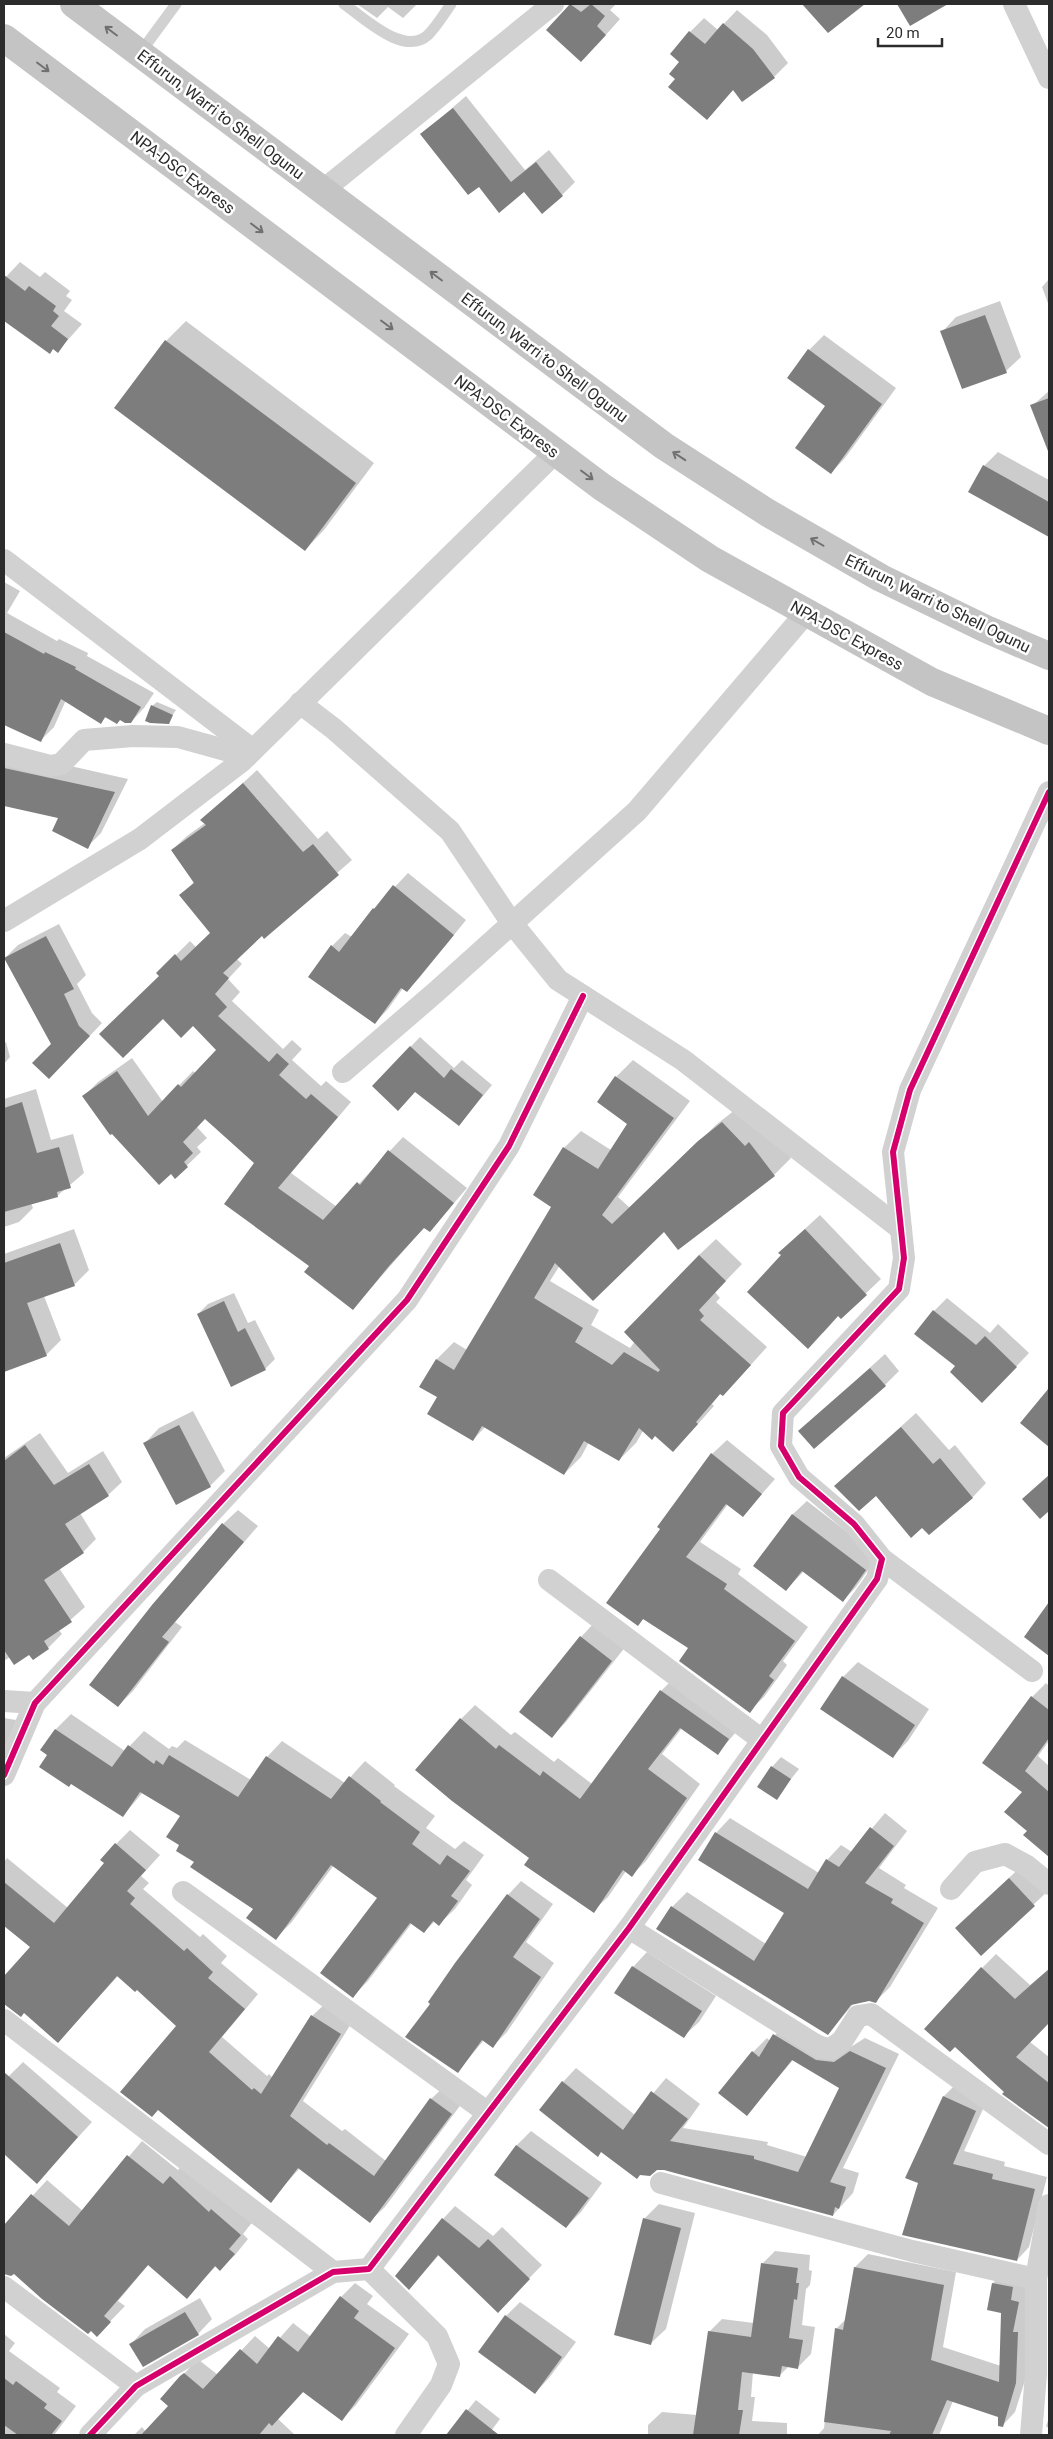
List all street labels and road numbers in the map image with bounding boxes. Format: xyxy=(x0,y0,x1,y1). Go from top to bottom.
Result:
street label: Effurun, Warri to Shell Ogunu xyxy=(134,46,308,183)
street label: NPA-DSC Express xyxy=(127,127,239,218)
street label: Effurun, Warri to Shell Ogunu xyxy=(458,289,632,426)
street label: NPA-DSC Express xyxy=(451,371,563,462)
street label: Effurun, Warri to Shell Ogunu xyxy=(842,550,1033,657)
street label: NPA-DSC Express xyxy=(787,597,906,674)

